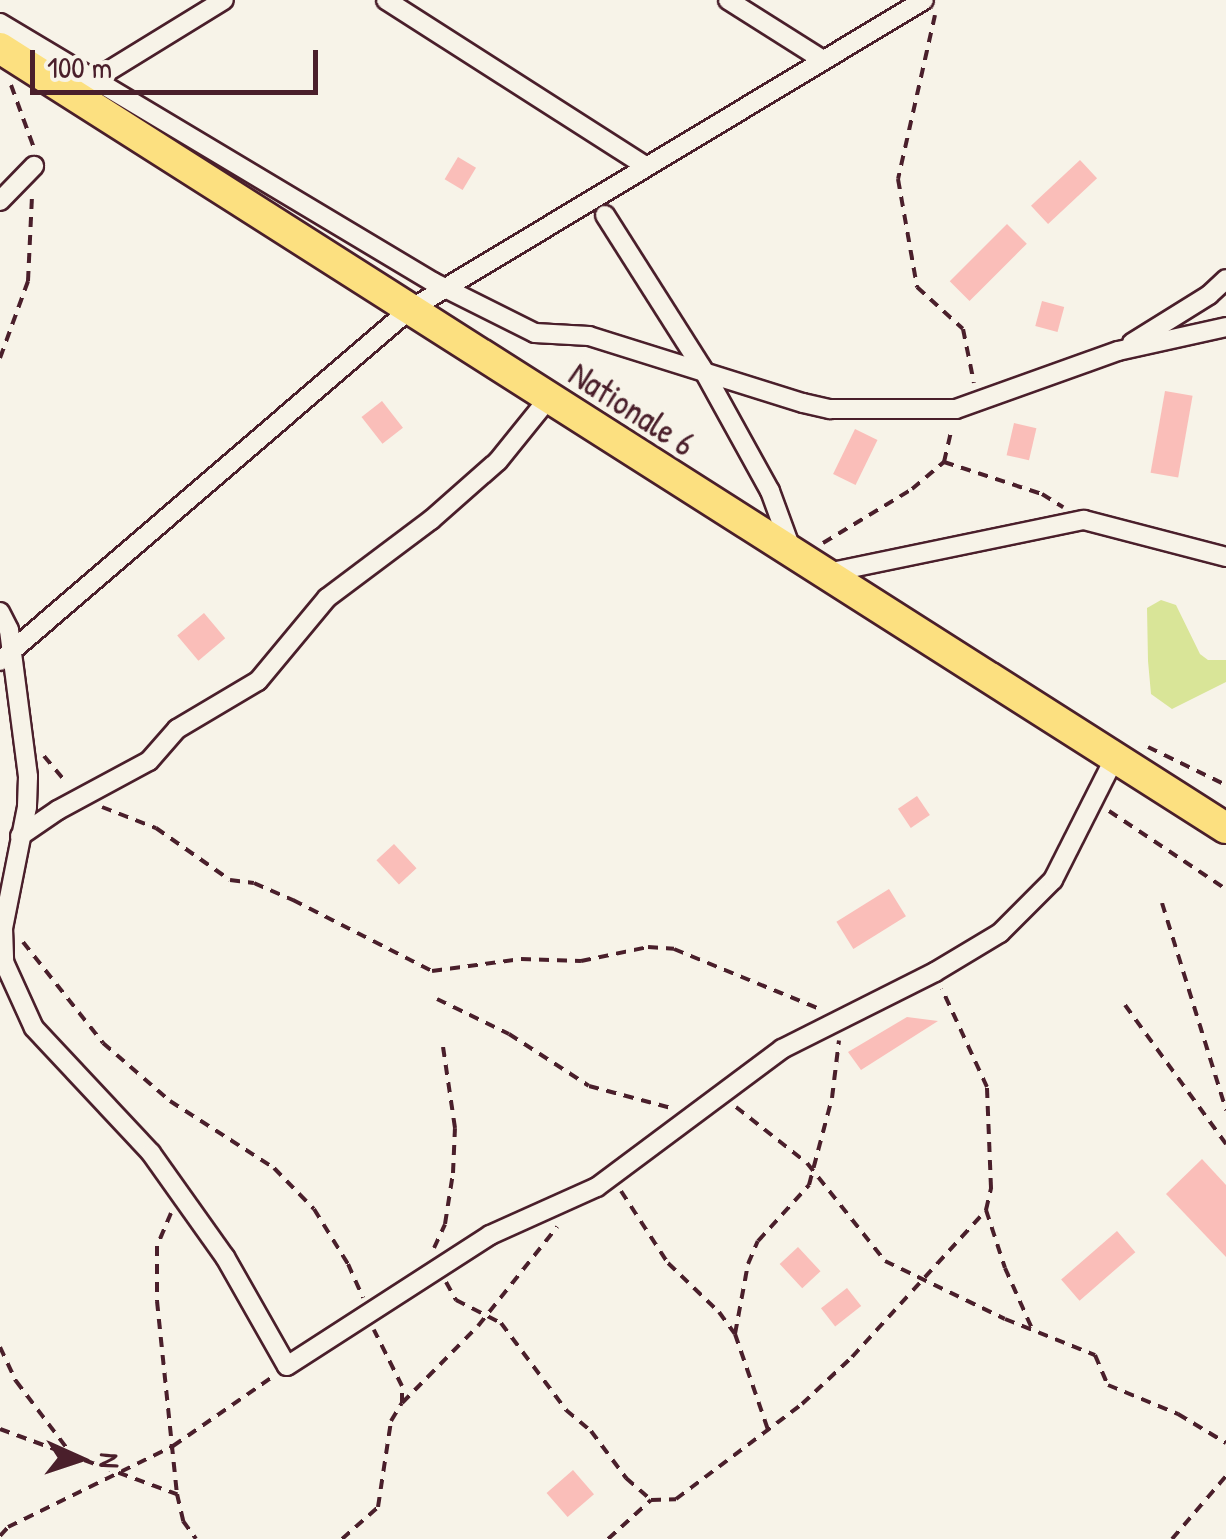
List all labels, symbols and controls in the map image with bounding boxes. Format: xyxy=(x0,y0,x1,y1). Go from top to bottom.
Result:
scale bar xyxy=(35,30,322,92)
text: 100 m xyxy=(47,47,112,87)
street label: Nationale 6 xyxy=(561,353,703,465)
north arrow xyxy=(30,1409,130,1509)
text: N xyxy=(91,1452,129,1469)

